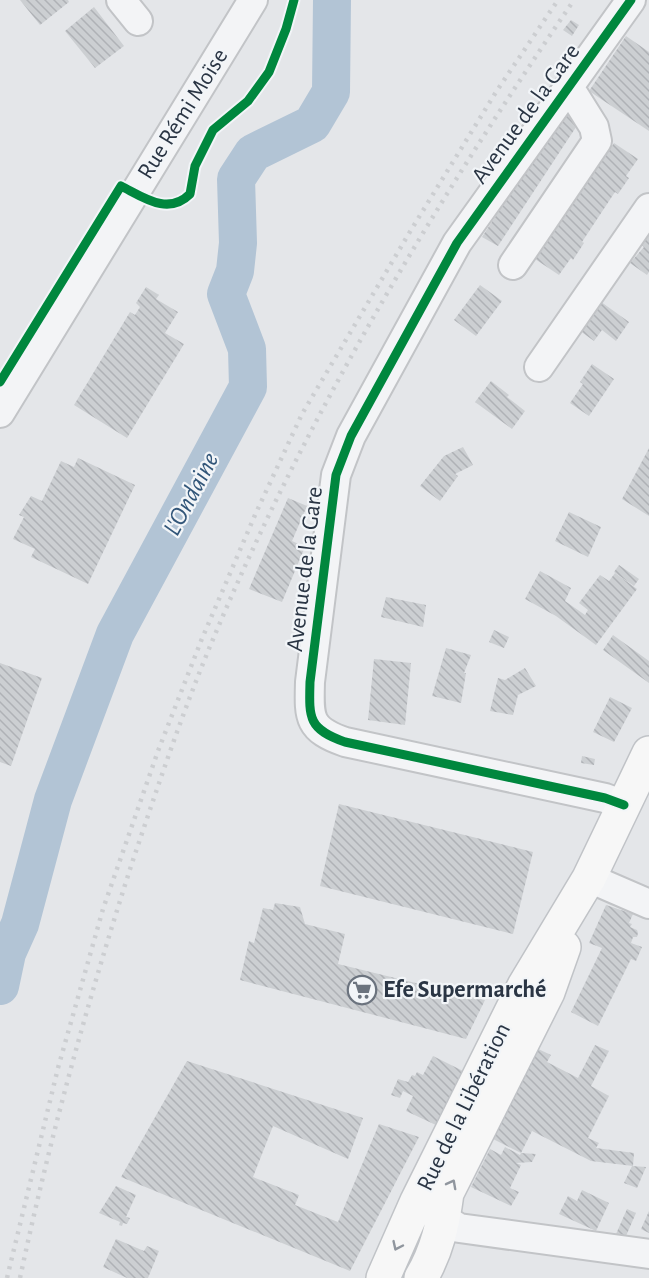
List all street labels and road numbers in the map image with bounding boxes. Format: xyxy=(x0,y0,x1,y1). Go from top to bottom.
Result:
street label: Avenue de la Gare xyxy=(467,40,585,188)
street label: Rue Rémi Moïse xyxy=(133,45,233,183)
street label: Avenue de la Gare xyxy=(283,485,327,653)
street label: Rue de la Libération xyxy=(413,1019,515,1195)

